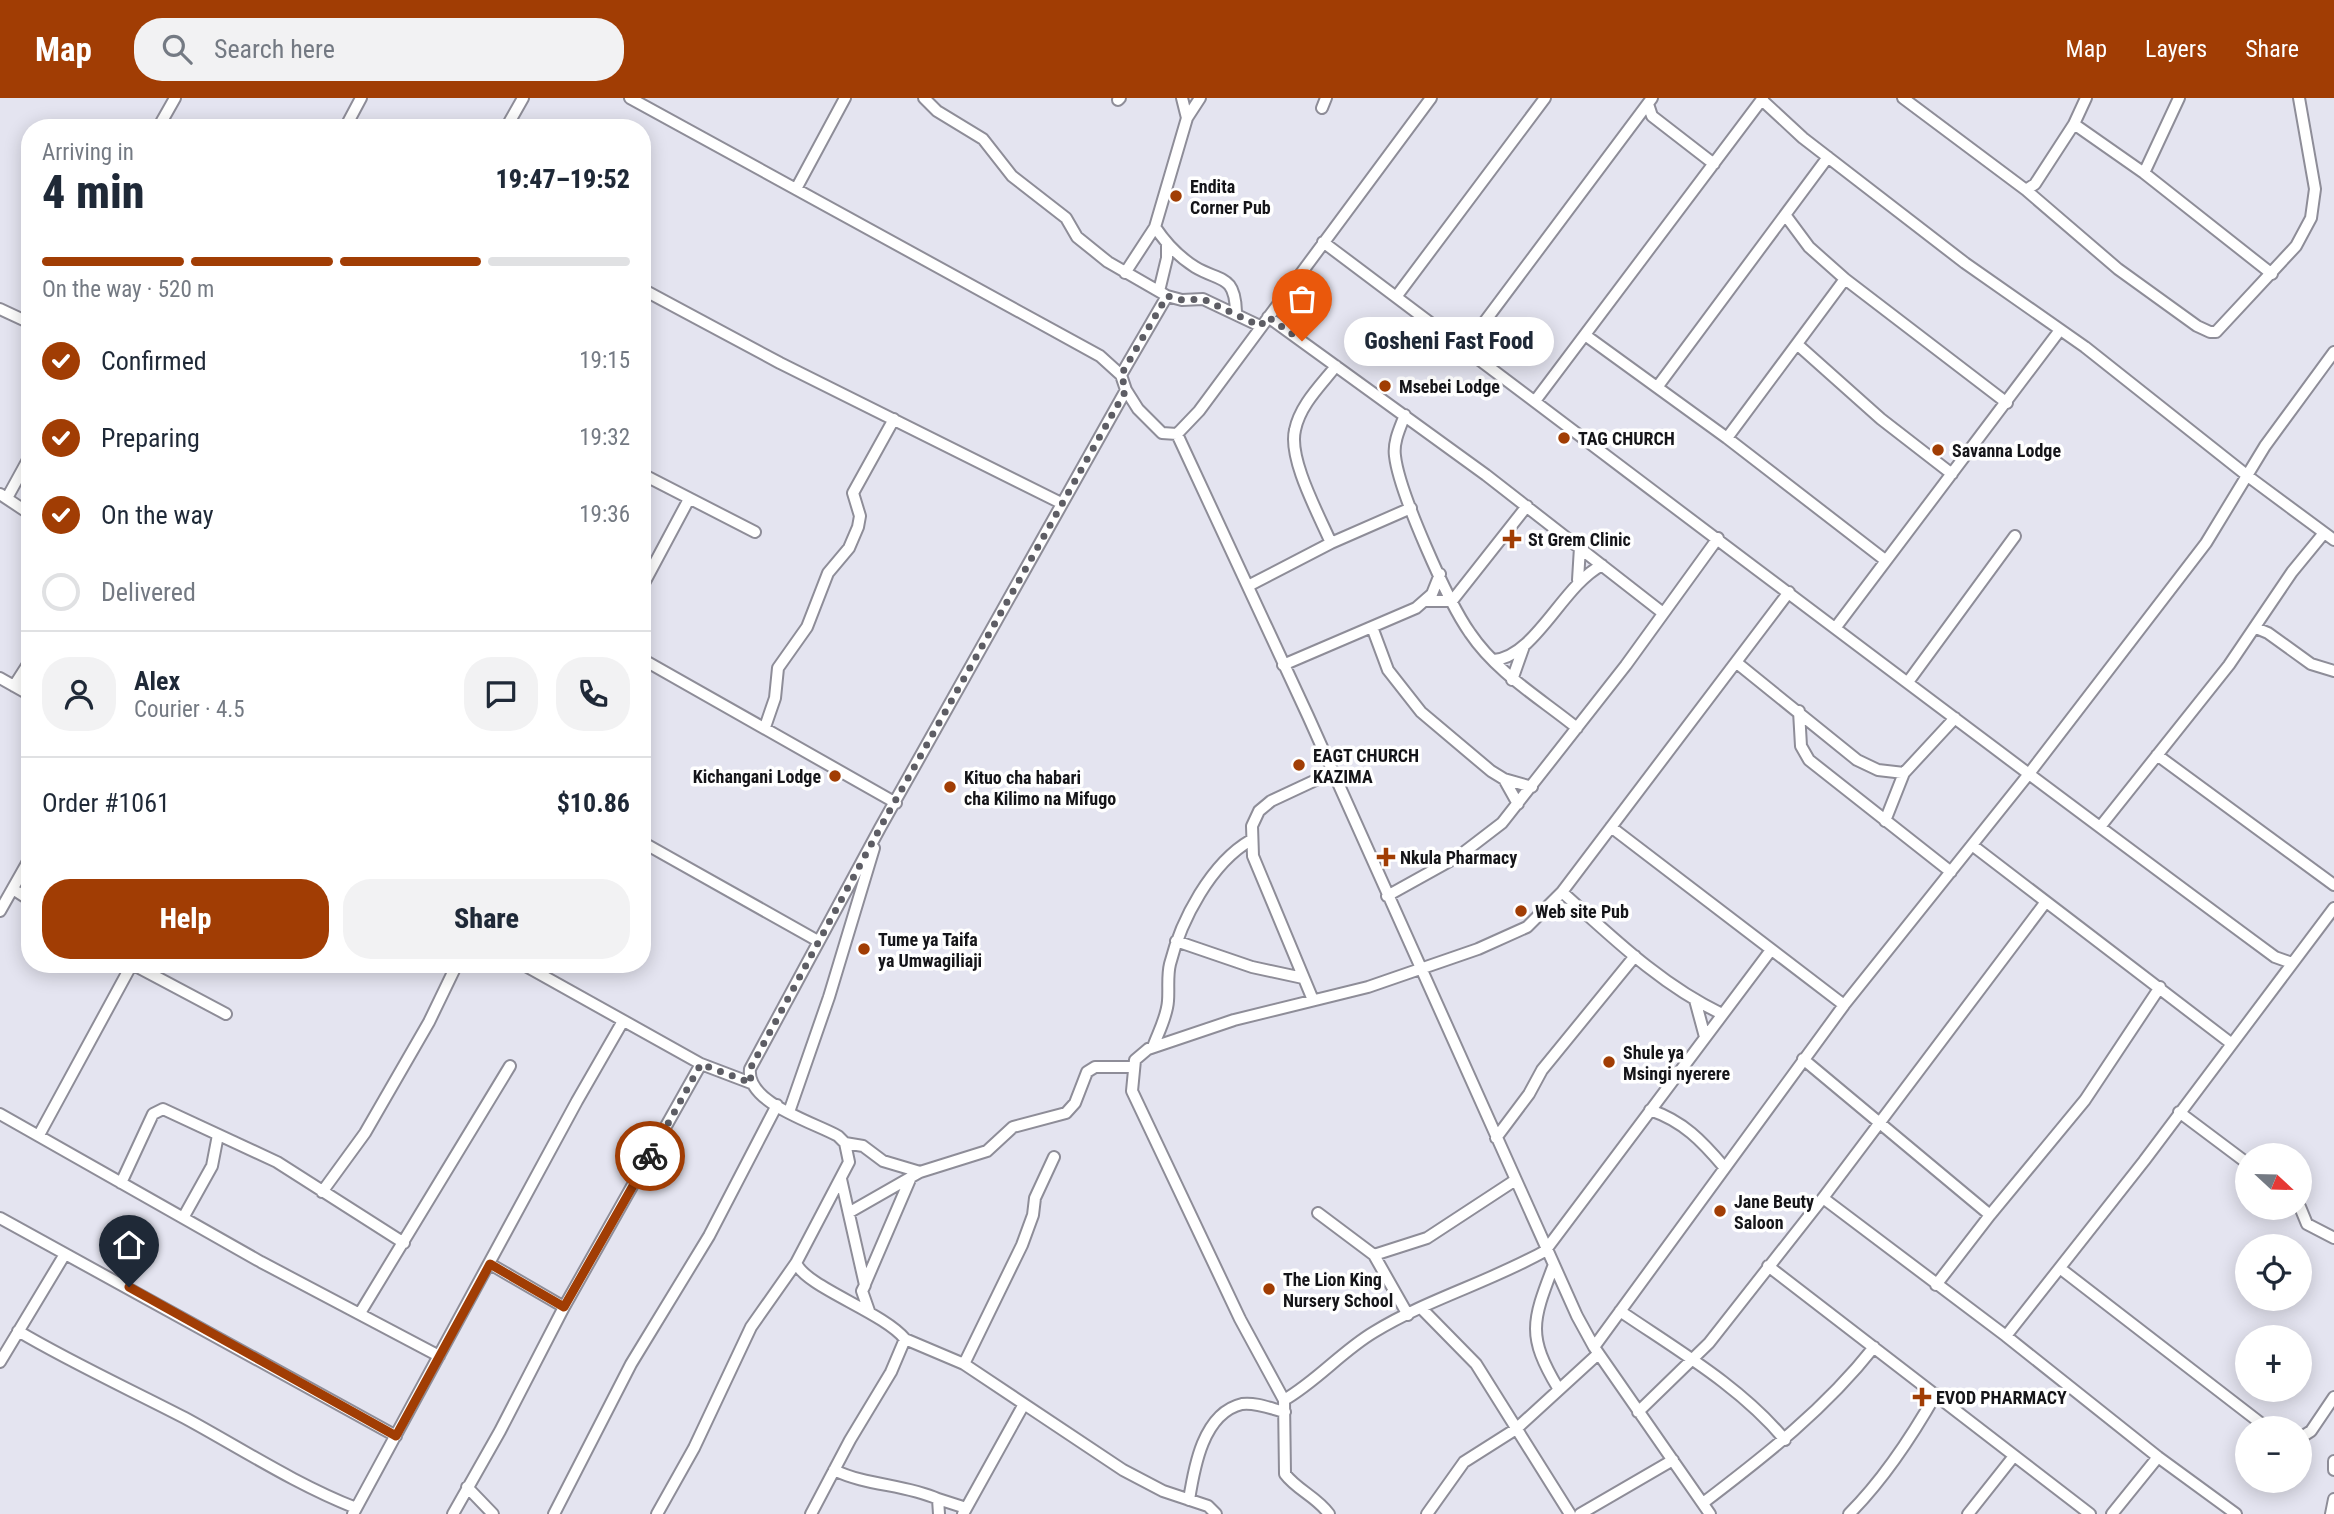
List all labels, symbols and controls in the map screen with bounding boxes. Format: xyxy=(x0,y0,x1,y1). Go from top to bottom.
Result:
search box xyxy=(134,18,624,81)
text: Map xyxy=(35,30,92,69)
icon: search xyxy=(158,30,196,68)
text: Search here xyxy=(214,34,335,64)
text: Map xyxy=(2066,35,2107,63)
text: Layers xyxy=(2145,35,2207,63)
text: Share xyxy=(2245,35,2299,63)
text: Arriving in xyxy=(42,139,134,166)
text: 19:47–19:52 xyxy=(496,164,630,194)
text: 4 min xyxy=(42,165,145,219)
place label: Endita Corner Pub xyxy=(1190,176,1271,218)
marker: Endita Corner Pub xyxy=(1168,188,1184,204)
pin xyxy=(1272,269,1332,341)
text: On the way · 520 m xyxy=(42,276,214,303)
icon: bag xyxy=(1283,280,1321,318)
callout: Gosheni Fast Food xyxy=(1344,316,1554,366)
text: Gosheni Fast Food xyxy=(1364,328,1534,355)
icon: check xyxy=(42,342,80,380)
text: Confirmed xyxy=(101,346,207,376)
text: 19:15 xyxy=(579,347,630,374)
place label: Msebei Lodge xyxy=(1399,376,1500,397)
marker: Msebei Lodge xyxy=(1377,378,1393,394)
icon: check xyxy=(42,419,80,457)
text: Preparing xyxy=(101,423,200,453)
text: 19:32 xyxy=(579,424,630,451)
place label: TAG CHURCH xyxy=(1578,428,1675,449)
marker: TAG CHURCH xyxy=(1556,430,1572,446)
place label: Savanna Lodge xyxy=(1952,440,2061,461)
marker: Savanna Lodge xyxy=(1930,442,1946,458)
icon: check xyxy=(42,496,80,534)
text: On the way xyxy=(101,500,214,530)
text: 19:36 xyxy=(579,501,630,528)
marker: St Grem Clinic xyxy=(1502,529,1522,549)
place label: St Grem Clinic xyxy=(1528,529,1631,550)
text: Delivered xyxy=(101,577,196,607)
button: person xyxy=(42,657,116,731)
button: chat xyxy=(464,657,538,731)
button: phone xyxy=(556,657,630,731)
text: Alex xyxy=(134,666,180,696)
text: Courier · 4.5 xyxy=(134,696,245,723)
place label: EAGT CHURCH KAZIMA xyxy=(1313,745,1419,787)
marker: EAGT CHURCH KAZIMA xyxy=(1291,757,1307,773)
place label: Kichangani Lodge xyxy=(693,766,821,787)
place label: Kituo cha habari cha Kilimo na Mifugo xyxy=(964,767,1116,809)
marker: Kichangani Lodge xyxy=(827,768,843,784)
marker: Kituo cha habari cha Kilimo na Mifugo xyxy=(942,779,958,795)
text: Order #1061 xyxy=(42,788,170,818)
text: $10.86 xyxy=(557,788,630,818)
place label: Nkula Pharmacy xyxy=(1400,847,1517,868)
marker: Nkula Pharmacy xyxy=(1378,849,1394,865)
button: Help xyxy=(42,879,329,959)
button: Share xyxy=(343,879,630,959)
place label: Web site Pub xyxy=(1535,901,1629,922)
marker: Web site Pub xyxy=(1513,903,1529,919)
place label: Tume ya Taifa ya Umwagiliaji xyxy=(878,929,982,971)
marker: Tume ya Taifa ya Umwagiliaji xyxy=(856,941,872,957)
place label: Shule ya Msingi nyerere xyxy=(1623,1042,1731,1084)
marker: Shule ya Msingi nyerere xyxy=(1601,1054,1617,1070)
courier xyxy=(615,1121,685,1191)
icon: bike xyxy=(631,1137,669,1175)
north arrow xyxy=(2235,1143,2312,1220)
map controls xyxy=(2235,1143,2312,1493)
place label: Jane Beuty Saloon xyxy=(1734,1191,1814,1233)
marker: Jane Beuty Saloon xyxy=(1712,1203,1728,1219)
pin xyxy=(99,1215,159,1287)
icon: home xyxy=(110,1226,148,1264)
button: locate xyxy=(2235,1234,2312,1311)
place label: The Lion King Nursery School xyxy=(1283,1269,1393,1311)
marker: The Lion King Nursery School xyxy=(1261,1281,1277,1297)
button: + xyxy=(2235,1325,2312,1402)
place label: EVOD PHARMACY xyxy=(1936,1387,2067,1408)
marker: EVOD PHARMACY xyxy=(1914,1389,1930,1405)
button: − xyxy=(2235,1416,2312,1493)

